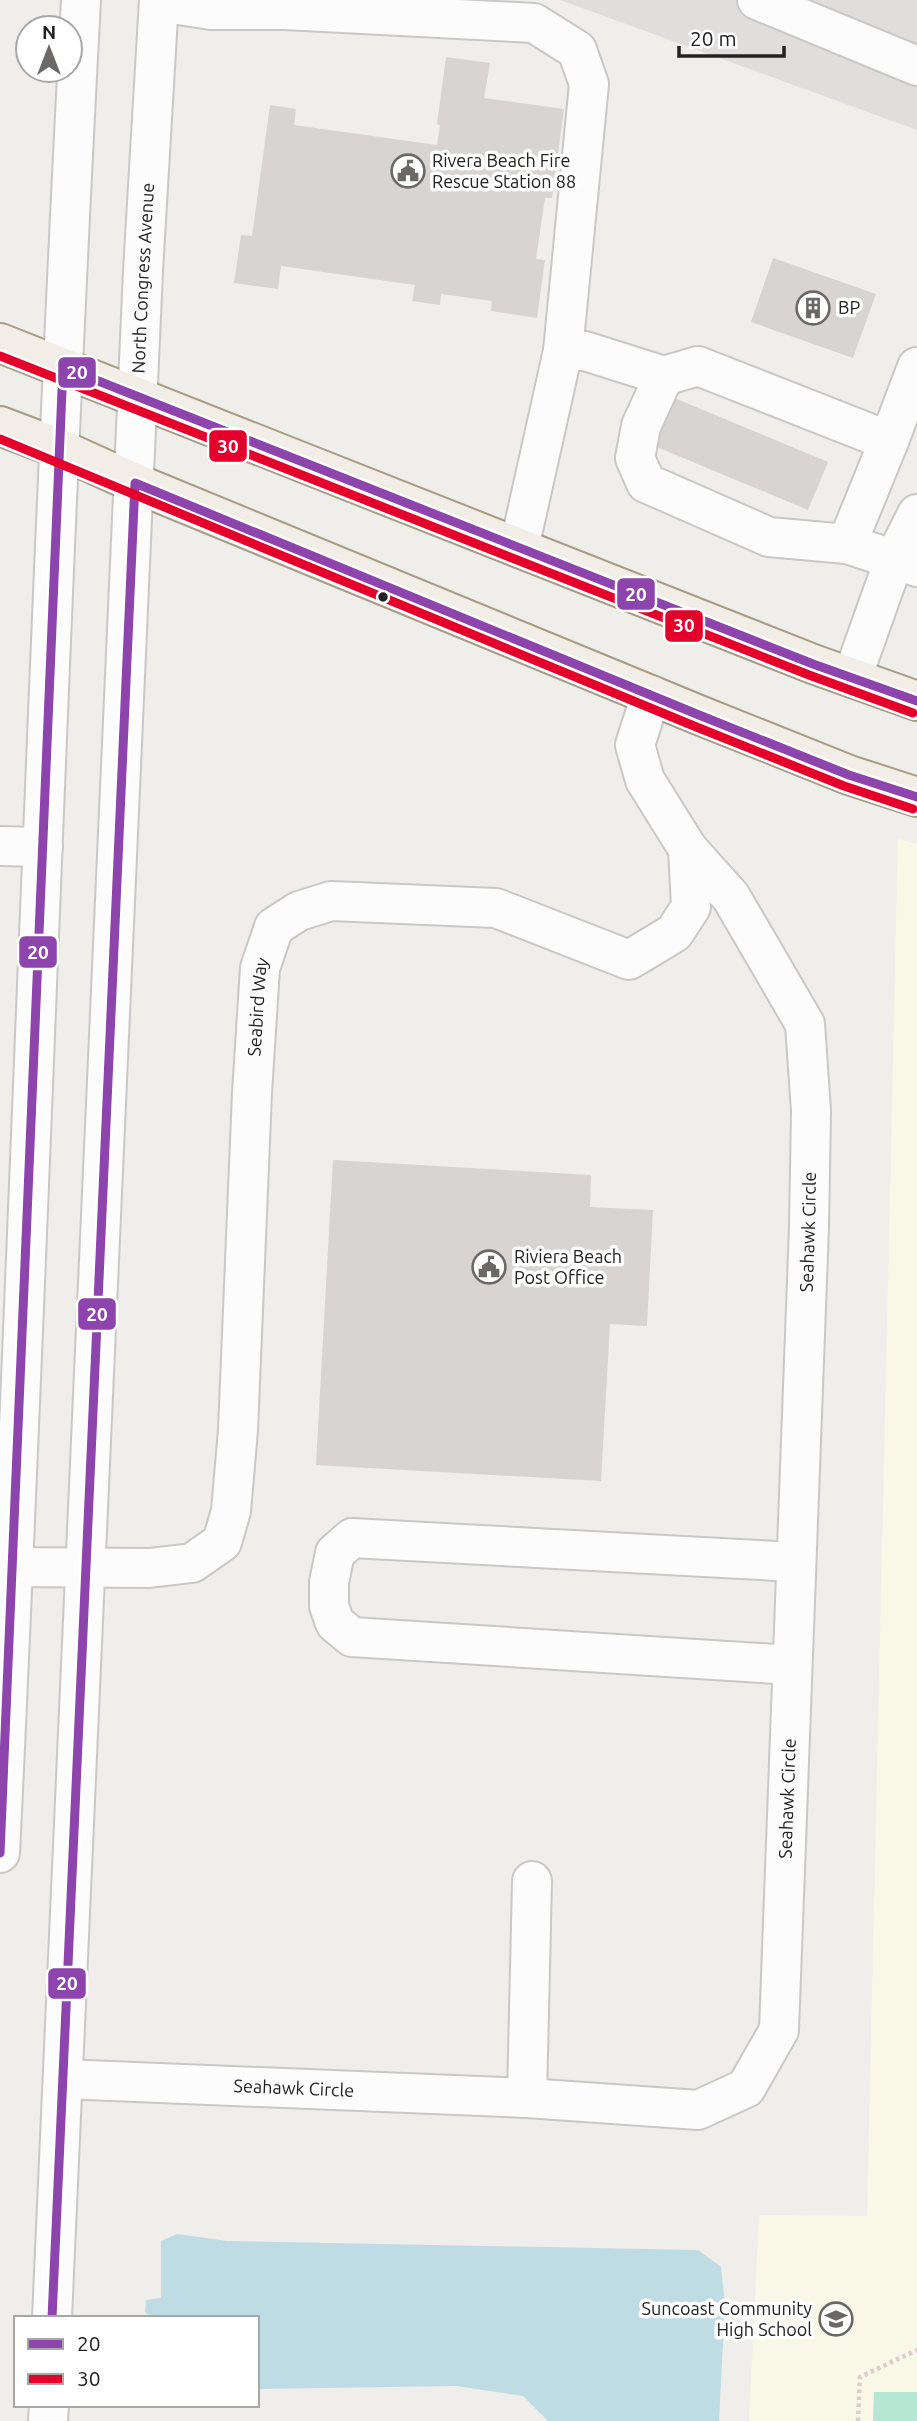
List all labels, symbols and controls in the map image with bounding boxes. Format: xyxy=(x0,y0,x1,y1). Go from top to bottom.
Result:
north arrow xyxy=(14,14,84,84)
scale bar xyxy=(679,14,784,58)
text: N xyxy=(42,21,56,43)
text: 20 m xyxy=(690,26,737,50)
place label: Rivera Beach Fire Rescue Station 88 xyxy=(432,150,576,191)
public building icon: Rivera Beach Fire Rescue Station 88 xyxy=(389,152,427,190)
street label: North Congress Avenue xyxy=(127,182,157,374)
building icon: BP xyxy=(794,289,832,327)
place label: BP xyxy=(838,297,860,317)
line badge: 20 xyxy=(57,356,97,389)
text: 20 xyxy=(66,361,88,383)
line badge: 30 xyxy=(208,429,248,463)
text: 30 xyxy=(217,435,239,457)
line badge: 20 xyxy=(616,577,656,611)
text: 20 xyxy=(625,583,647,605)
unlabelled marker xyxy=(376,590,390,604)
line badge: 30 xyxy=(664,609,704,643)
text: 30 xyxy=(673,614,695,636)
line badge: 20 xyxy=(18,935,58,969)
text: 20 xyxy=(27,941,49,963)
street label: Seabird Way xyxy=(243,954,272,1057)
street label: Seahawk Circle xyxy=(796,1171,819,1292)
place label: Riviera Beach Post Office xyxy=(514,1246,622,1287)
public building icon: Riviera Beach Post Office xyxy=(470,1248,508,1286)
line badge: 20 xyxy=(77,1297,117,1331)
text: 20 xyxy=(86,1303,108,1325)
street label: Seahawk Circle xyxy=(774,1738,799,1859)
line badge: 20 xyxy=(47,1967,87,2000)
text: 20 xyxy=(56,1972,78,1994)
street label: Seahawk Circle xyxy=(233,2075,355,2100)
place label: Suncoast Community High School xyxy=(642,2298,812,2339)
school or university icon: Suncoast Community High School xyxy=(817,2300,855,2338)
legend xyxy=(14,2316,259,2407)
text: 20 xyxy=(77,2331,101,2355)
text: 30 xyxy=(77,2366,101,2390)

